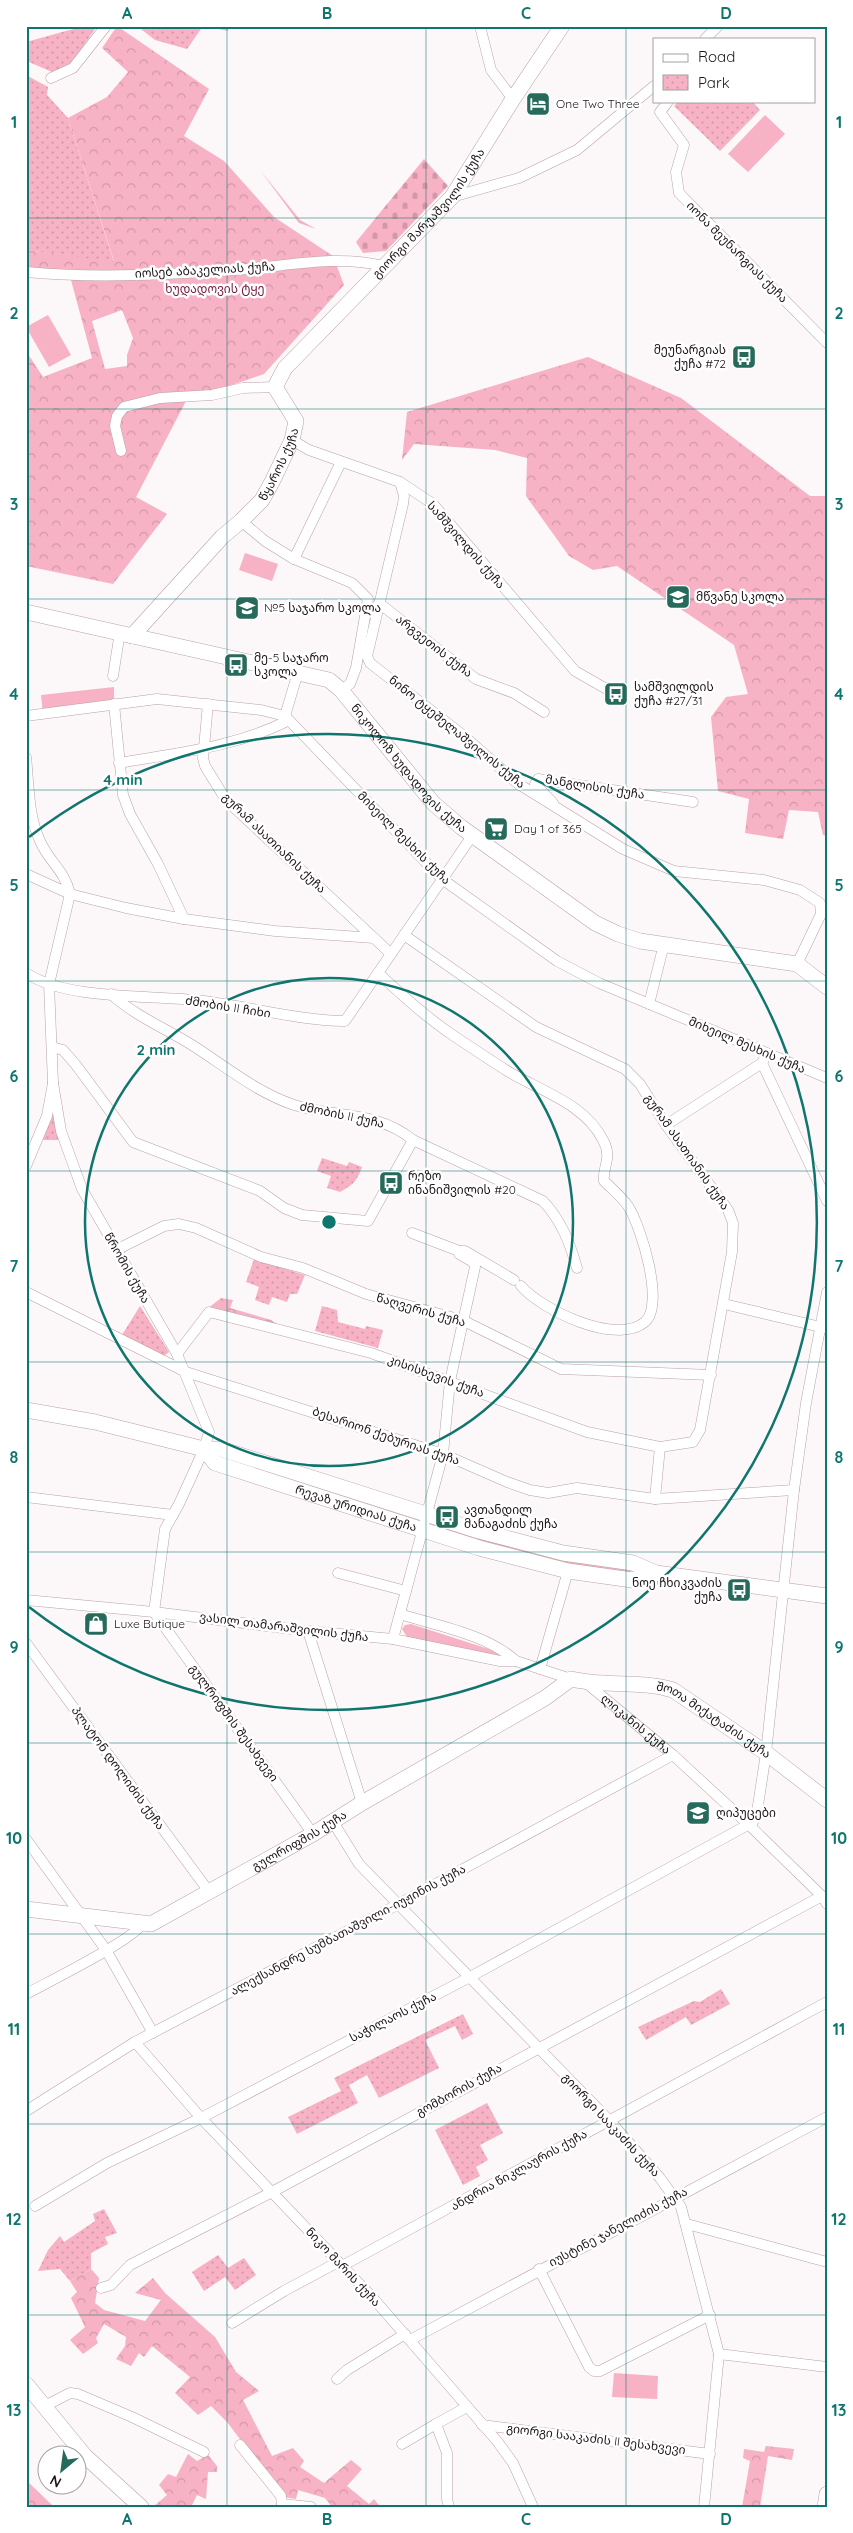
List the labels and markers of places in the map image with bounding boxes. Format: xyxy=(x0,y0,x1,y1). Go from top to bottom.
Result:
hotel icon: One Two Three xyxy=(525,91,551,117)
place label: One Two Three xyxy=(556,96,640,111)
place label: მეუნარგიას ქუჩა #72 xyxy=(654,342,726,371)
bus stop icon: მეუნარგიას ქუჩა #72 xyxy=(731,344,757,370)
school or university icon: მწვანე სკოლა xyxy=(665,584,691,610)
place label: მწვანე სკოლა xyxy=(696,589,784,605)
school or university icon: №5 საჯარო სკოლა xyxy=(234,595,260,621)
place label: №5 საჯარო სკოლა xyxy=(264,600,381,616)
place label: მე-5 საჯარო სკოლა xyxy=(254,650,329,680)
bus stop icon: მე-5 საჯარო სკოლა xyxy=(223,652,249,678)
place label: სამშვილდის ქუჩა #27/31 xyxy=(634,679,714,708)
bus stop icon: სამშვილდის ქუჩა #27/31 xyxy=(603,681,629,707)
supermarket icon: Day 1 of 365 xyxy=(483,816,509,842)
place label: Day 1 of 365 xyxy=(514,821,582,836)
place label: რეზო ინანიშვილის #20 xyxy=(408,1168,516,1198)
bus stop icon: რეზო ინანიშვილის #20 xyxy=(378,1170,404,1196)
centre of rings xyxy=(320,1213,338,1231)
place label: ავთანდილ მანაგაძის ქუჩა xyxy=(464,1502,558,1531)
bus stop icon: ავთანდილ მანაგაძის ქუჩა xyxy=(434,1504,460,1530)
place label: ნოე ჩხიკვაძის ქუჩა xyxy=(632,1575,722,1604)
bus stop icon: ნოე ჩხიკვაძის ქუჩა xyxy=(726,1577,752,1603)
shop icon: Luxe Butique xyxy=(83,1611,109,1637)
place label: Luxe Butique xyxy=(114,1616,185,1631)
school or university icon: ღიპუცები xyxy=(685,1800,711,1826)
place label: ღიპუცები xyxy=(716,1805,776,1821)

